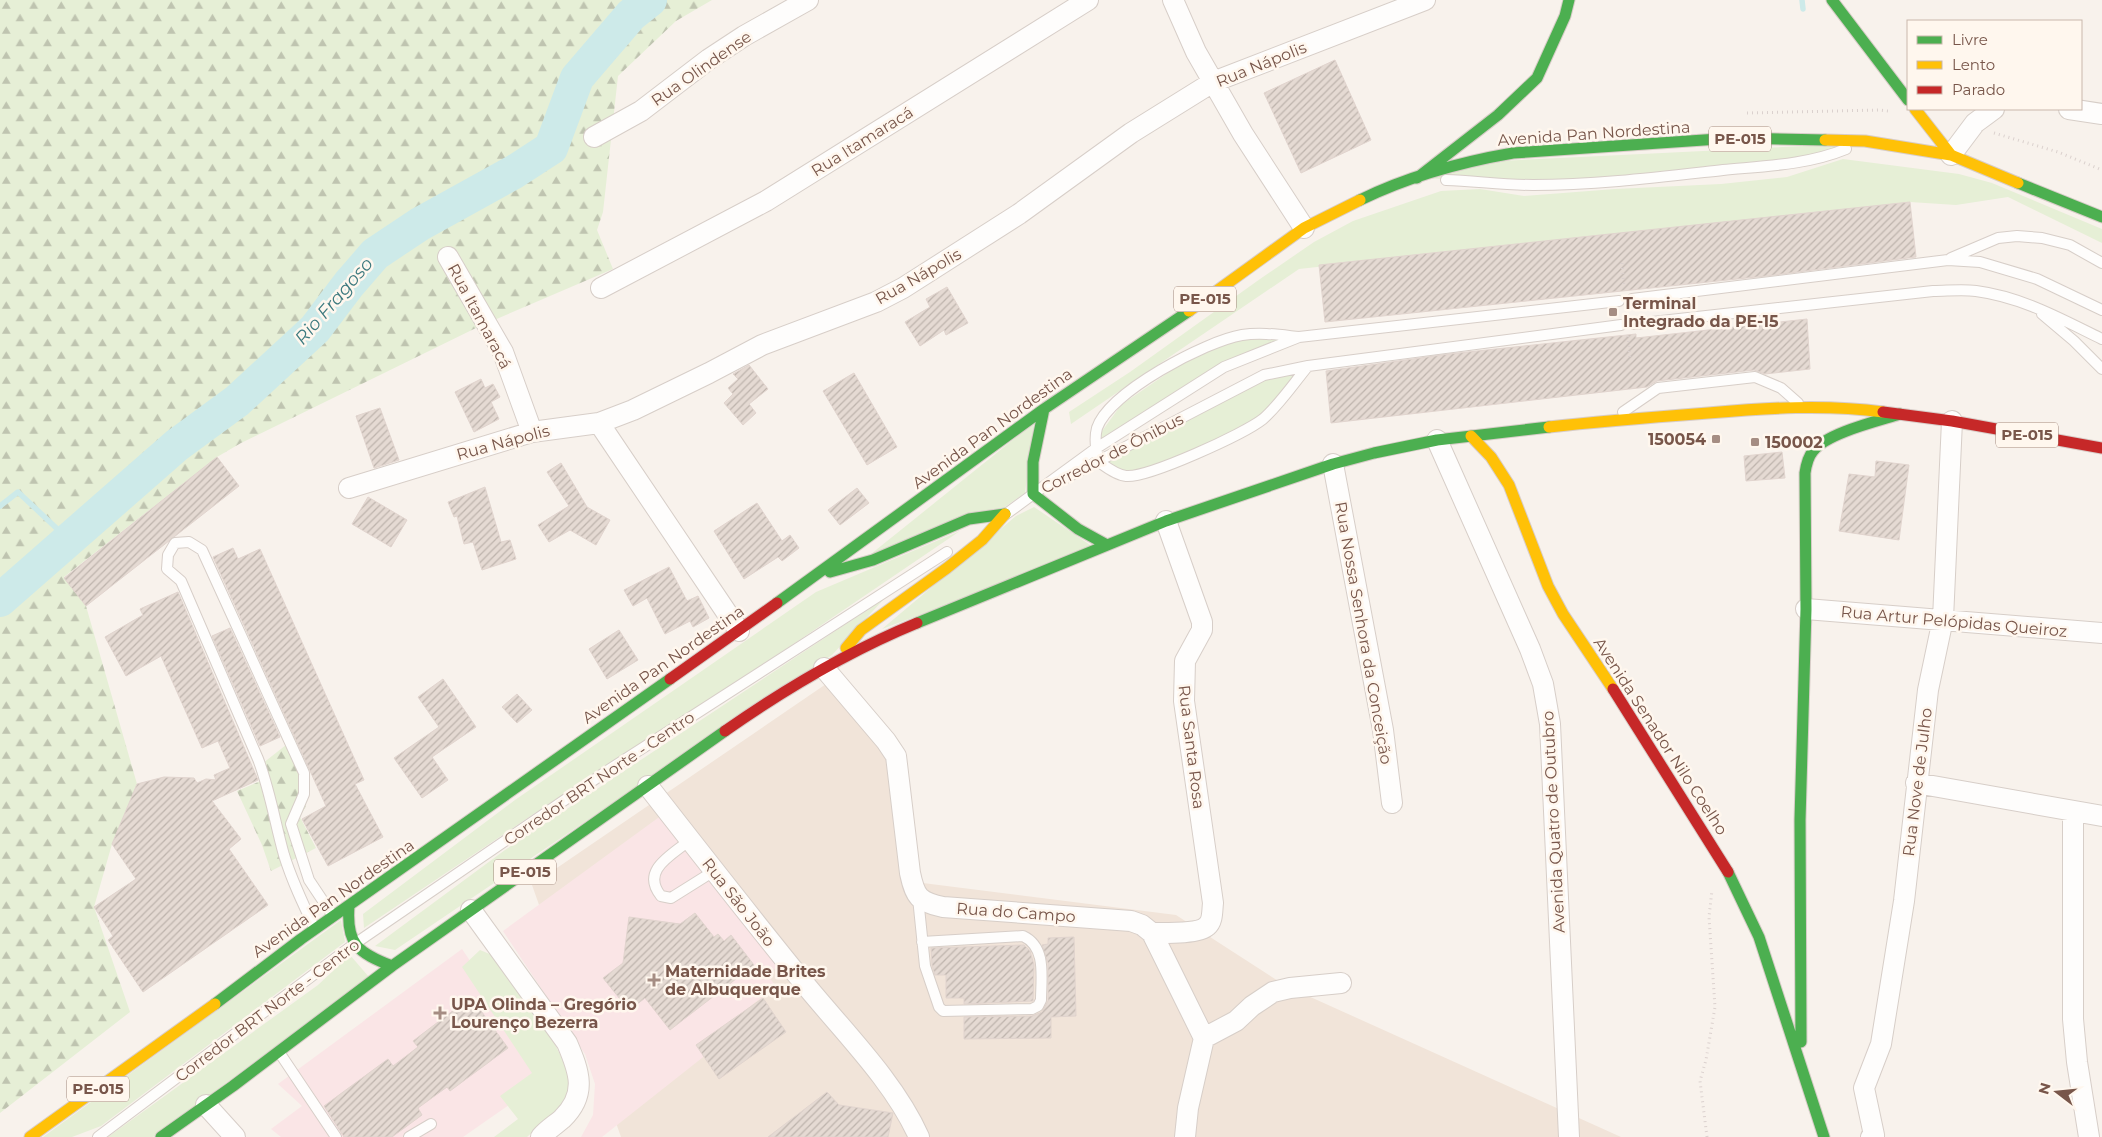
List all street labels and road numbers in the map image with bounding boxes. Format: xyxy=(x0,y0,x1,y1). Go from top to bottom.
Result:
street label: Rua Olindense xyxy=(648,27,755,110)
street label: Rua Nápolis xyxy=(1213,38,1309,91)
street label: Rua Itamaracá xyxy=(808,103,917,180)
street label: Avenida Pan Nordestina xyxy=(1497,117,1691,150)
road number: PE-015 xyxy=(1709,126,1771,152)
street label: Rua Nápolis xyxy=(872,244,965,309)
street label: Rua Itamaracá xyxy=(444,260,515,372)
road number: PE-015 xyxy=(1174,286,1236,312)
street label: Avenida Pan Nordestina xyxy=(909,364,1076,493)
street label: Corredor de Ônibus xyxy=(1038,409,1187,498)
street label: Rua Nápolis xyxy=(454,421,552,464)
road number: PE-015 xyxy=(1996,422,2058,448)
street label: Rua Nossa Senhora da Conceição xyxy=(1331,500,1396,766)
street label: Avenida Pan Nordestina xyxy=(579,601,748,728)
street label: Rua Artur Pelópidas Queiroz xyxy=(1840,602,2068,641)
street label: Avenida Senador Nilo Coelho xyxy=(1590,634,1732,839)
street label: Rua Santa Rosa xyxy=(1174,684,1209,810)
street label: Corredor BRT Norte - Centro xyxy=(500,707,698,849)
street label: Rua Nove de Julho xyxy=(1899,707,1936,857)
street label: Avenida Quatro de Outubro xyxy=(1538,710,1569,934)
street label: Avenida Pan Nordestina xyxy=(249,835,418,962)
street label: Rua São João xyxy=(698,854,779,950)
road number: PE-015 xyxy=(494,860,556,884)
street label: Rua do Campo xyxy=(956,899,1076,926)
street label: Corredor BRT Norte - Centro xyxy=(171,935,363,1086)
road number: PE-015 xyxy=(67,1076,129,1102)

